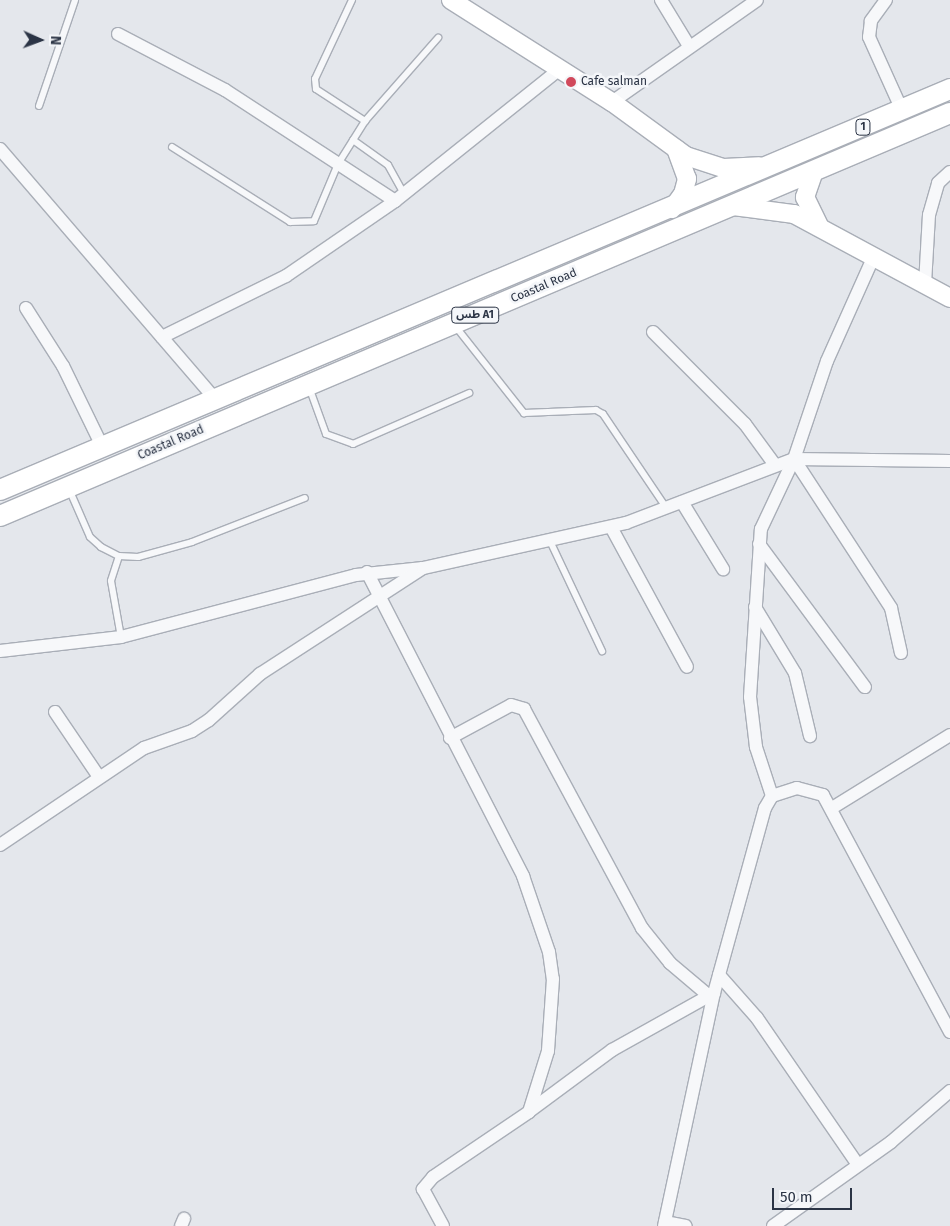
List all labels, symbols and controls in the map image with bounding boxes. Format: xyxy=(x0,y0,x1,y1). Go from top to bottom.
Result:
north arrow xyxy=(15,15,65,65)
text: N xyxy=(47,36,64,45)
place label: Cafe salman xyxy=(581,75,647,89)
marker: Cafe salman xyxy=(565,76,577,88)
road number: 1 xyxy=(854,118,872,136)
street label: Coastal Road xyxy=(509,266,579,306)
road number: طس A1 xyxy=(450,306,500,324)
street label: Coastal Road xyxy=(136,423,206,463)
scale bar xyxy=(775,1178,855,1210)
text: 50 m xyxy=(780,1188,813,1206)

